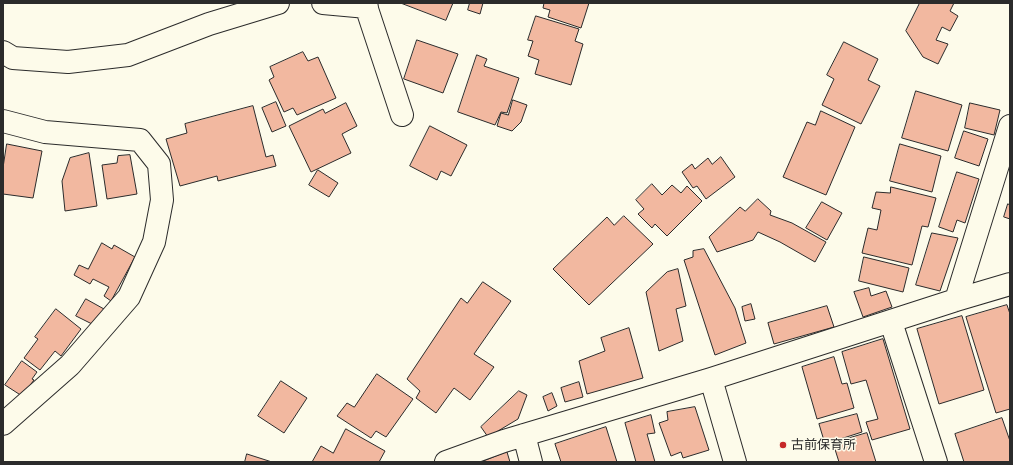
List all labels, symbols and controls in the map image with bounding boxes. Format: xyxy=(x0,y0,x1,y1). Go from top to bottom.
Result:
place label: 古前保育所 xyxy=(791,437,856,453)
marker: 古前保育所 xyxy=(778,440,788,450)

